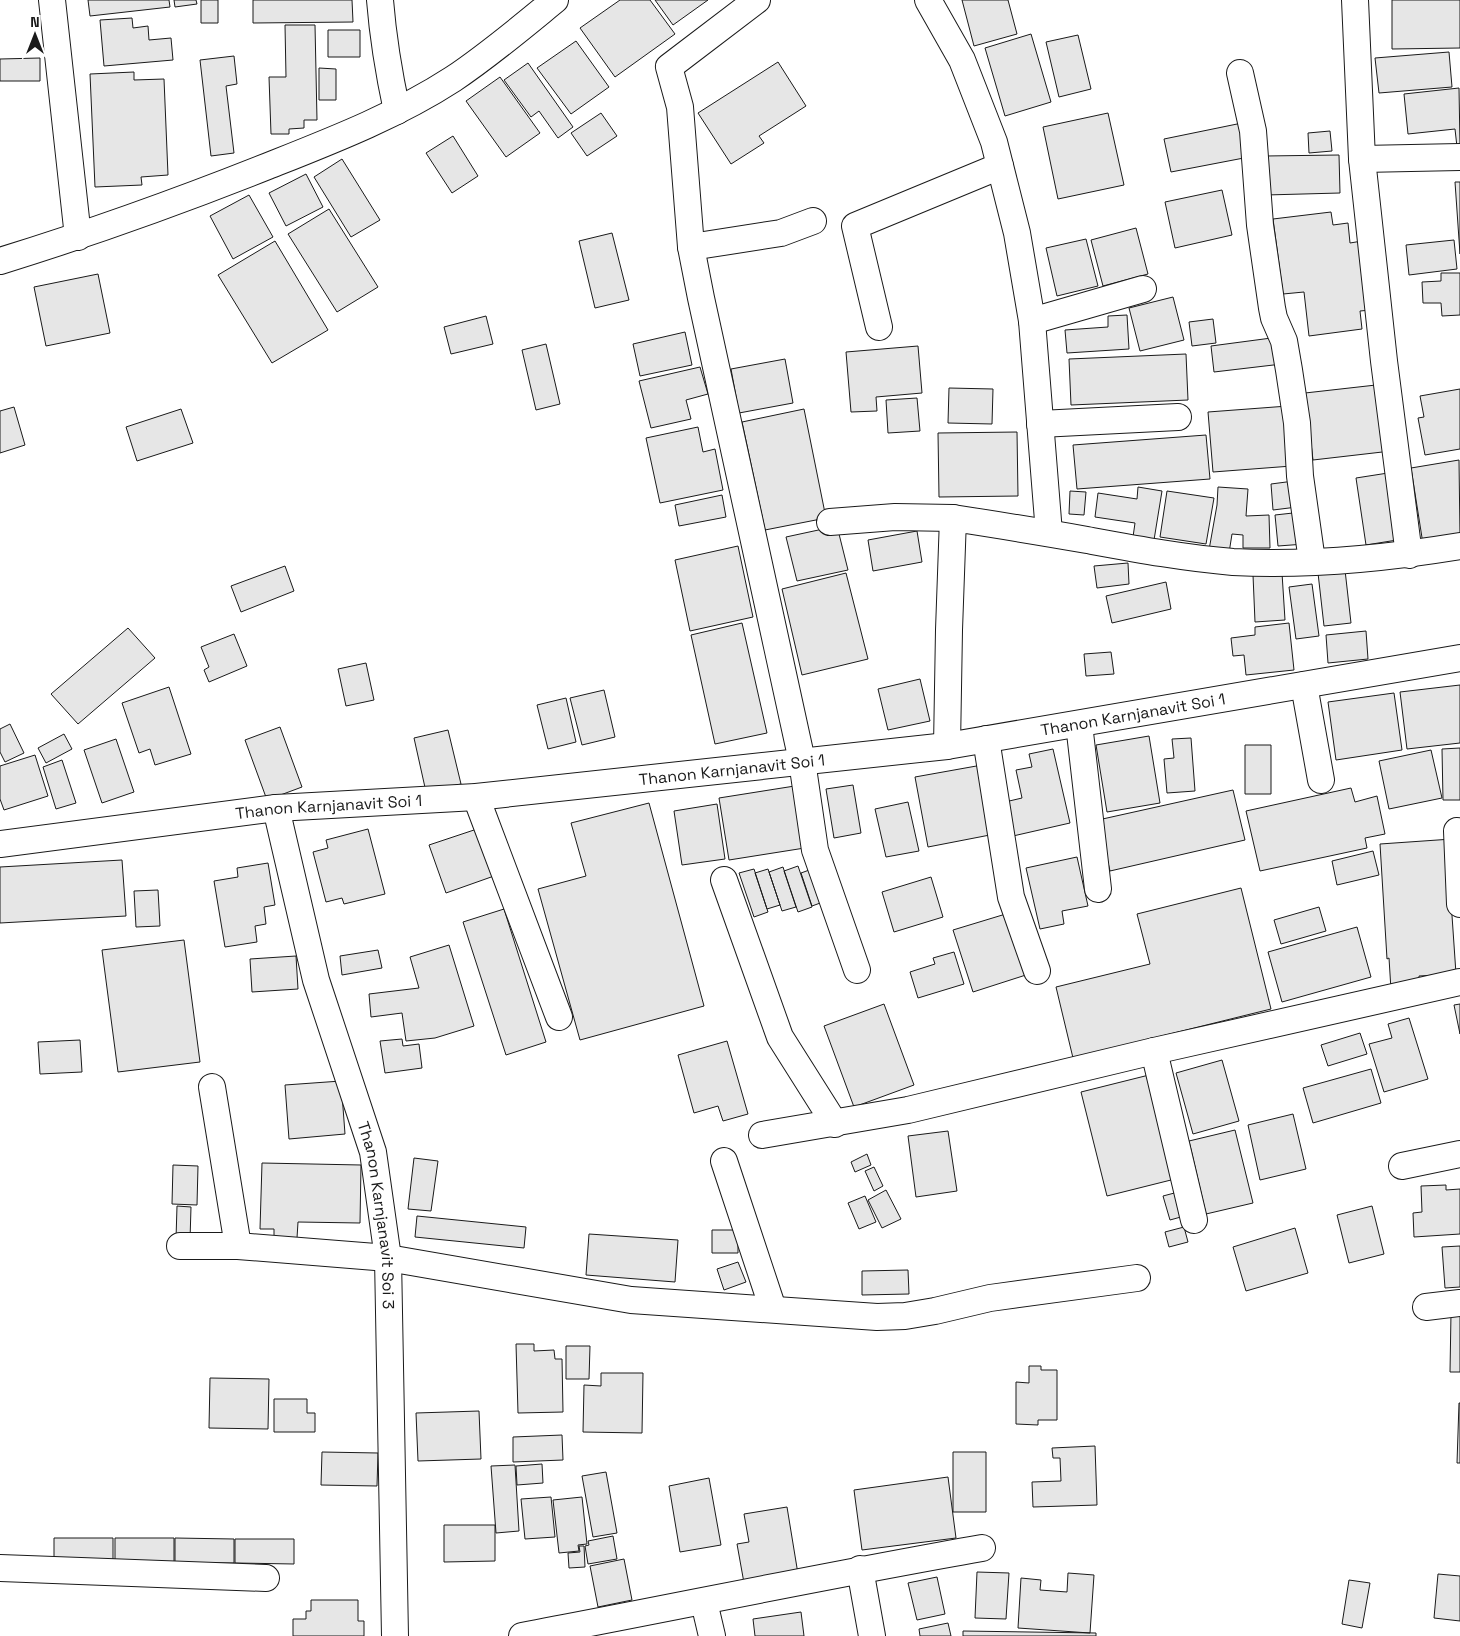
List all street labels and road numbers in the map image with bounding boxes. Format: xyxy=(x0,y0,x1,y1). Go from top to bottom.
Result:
street label: Thanon Karnjanavit Soi 1 xyxy=(1039,688,1227,741)
street label: Thanon Karnjanavit Soi 1 xyxy=(638,749,826,790)
street label: Thanon Karnjanavit Soi 1 xyxy=(234,790,423,824)
street label: Thanon Karnjanavit Soi 3 xyxy=(353,1119,399,1309)

